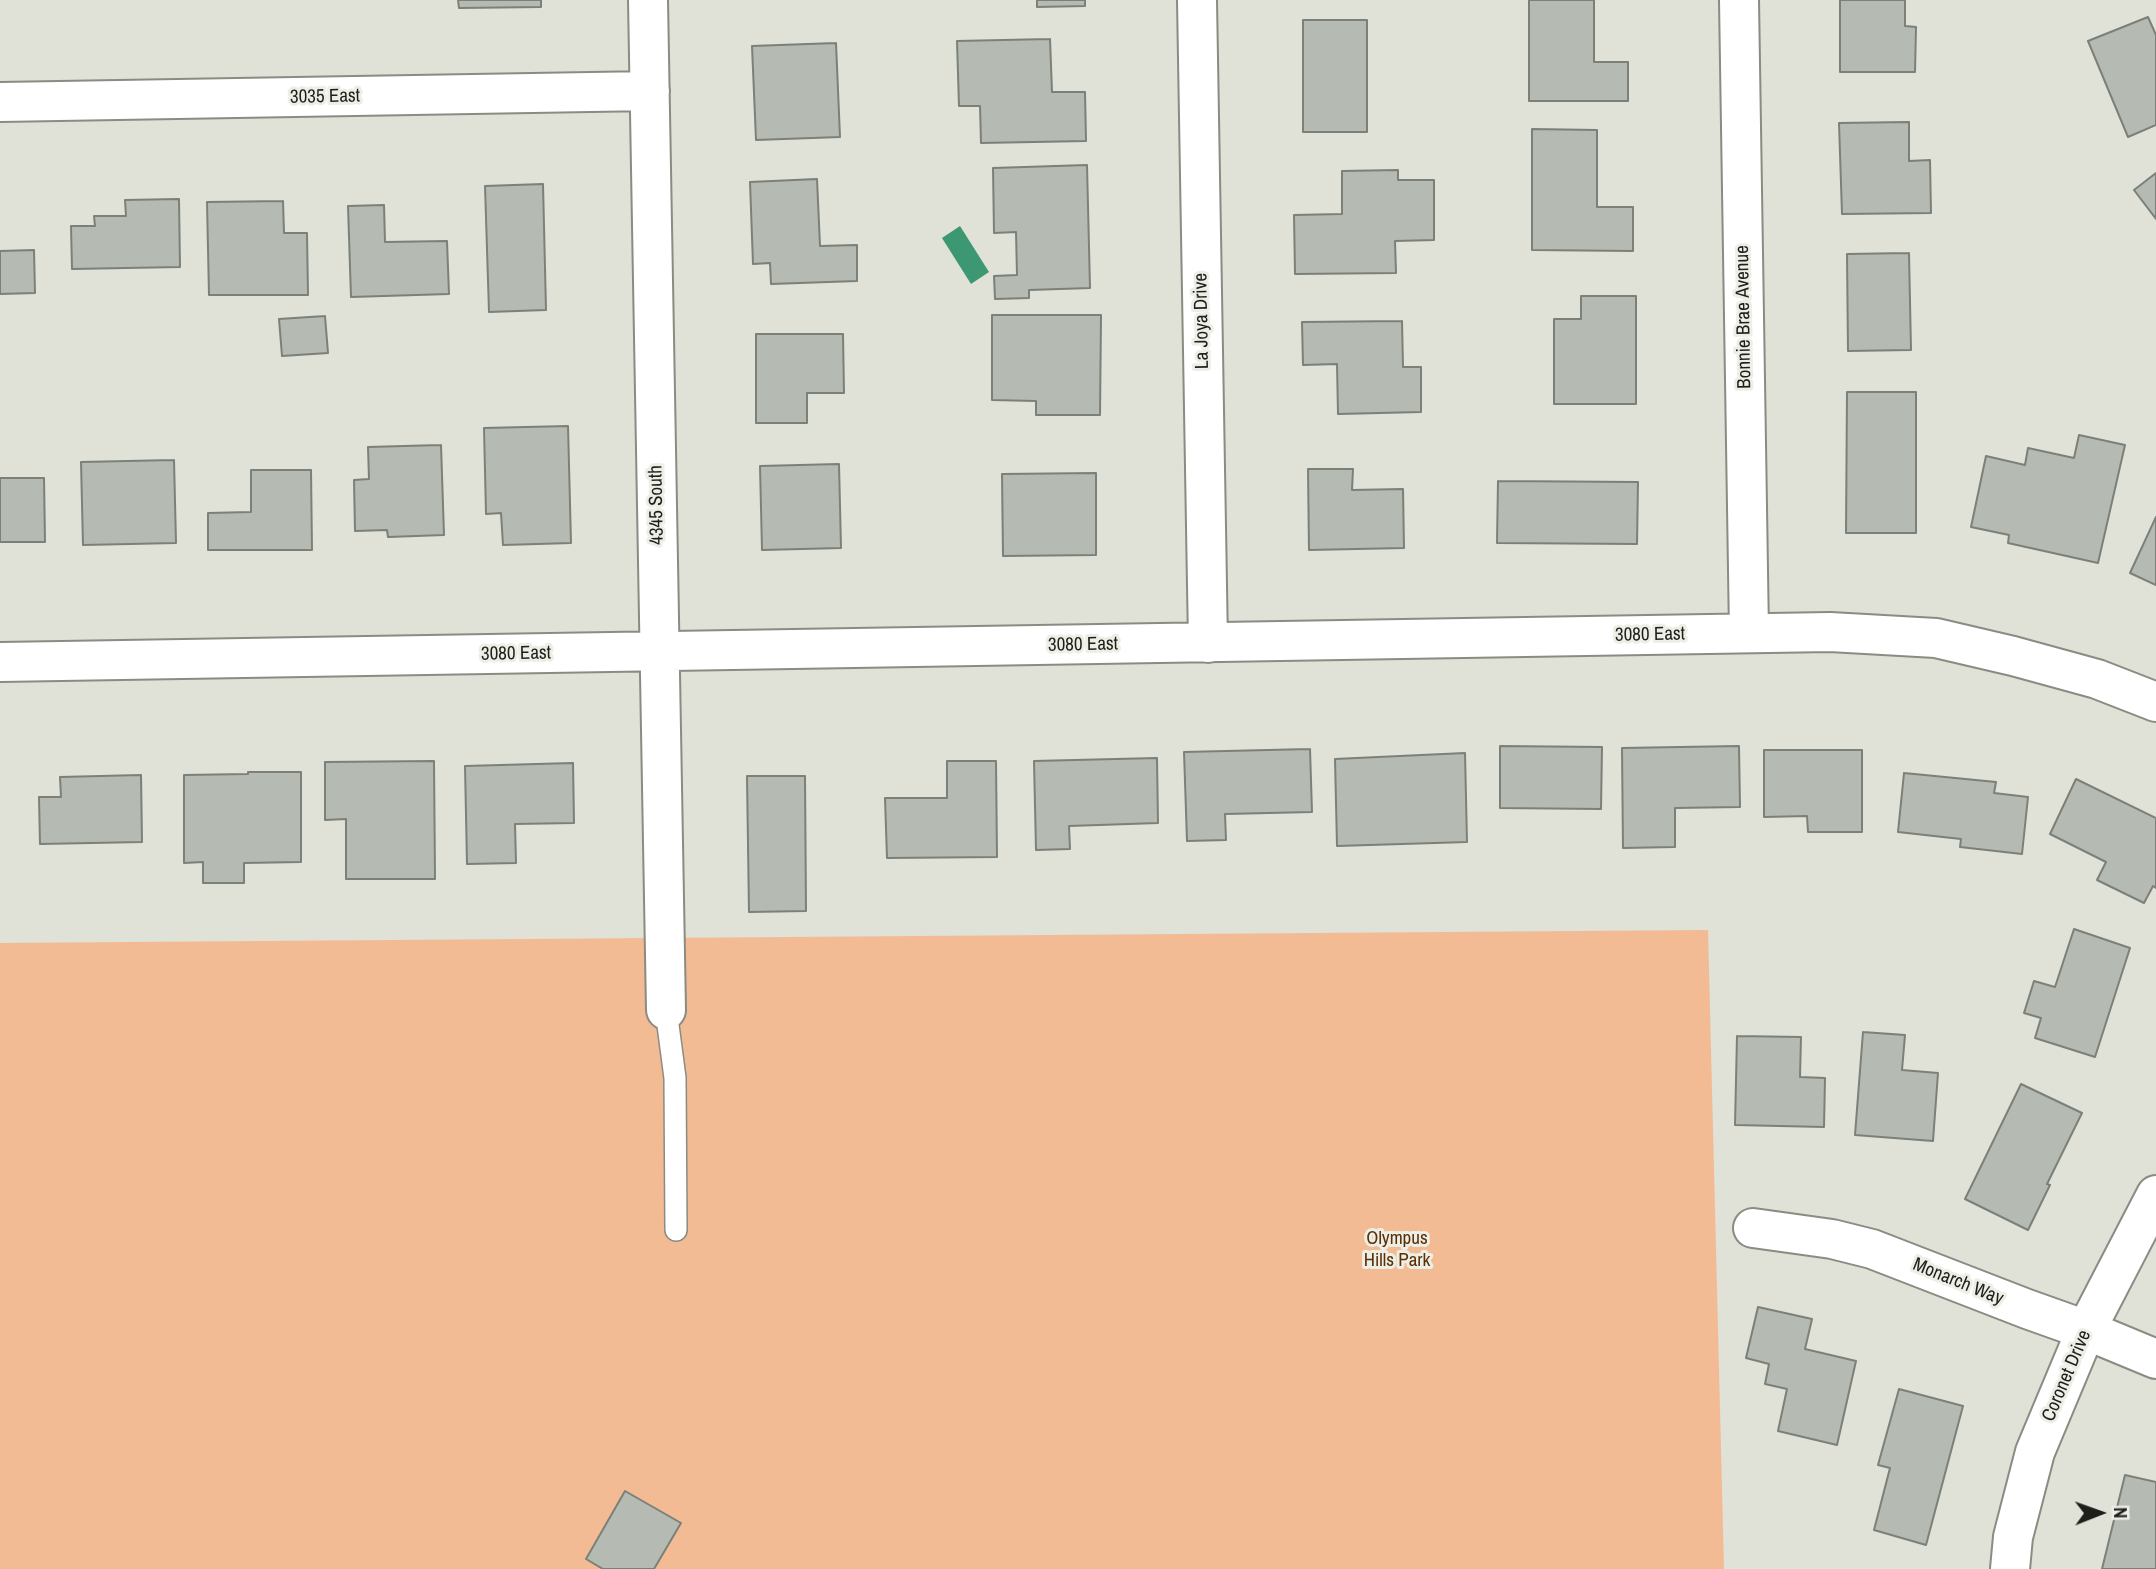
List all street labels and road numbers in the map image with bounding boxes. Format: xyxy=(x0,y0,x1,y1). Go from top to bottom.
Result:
street label: 3035 East xyxy=(290,85,360,109)
street label: Bonnie Brae Avenue xyxy=(1731,245,1757,389)
street label: La Joya Drive xyxy=(1190,273,1214,369)
street label: 4345 South xyxy=(645,465,669,545)
street label: 3080 East xyxy=(1615,623,1685,647)
street label: 3080 East xyxy=(1048,633,1118,657)
street label: 3080 East xyxy=(481,642,551,666)
street label: Monarch Way xyxy=(1909,1254,2007,1310)
street label: Coronet Drive xyxy=(2038,1327,2096,1425)

